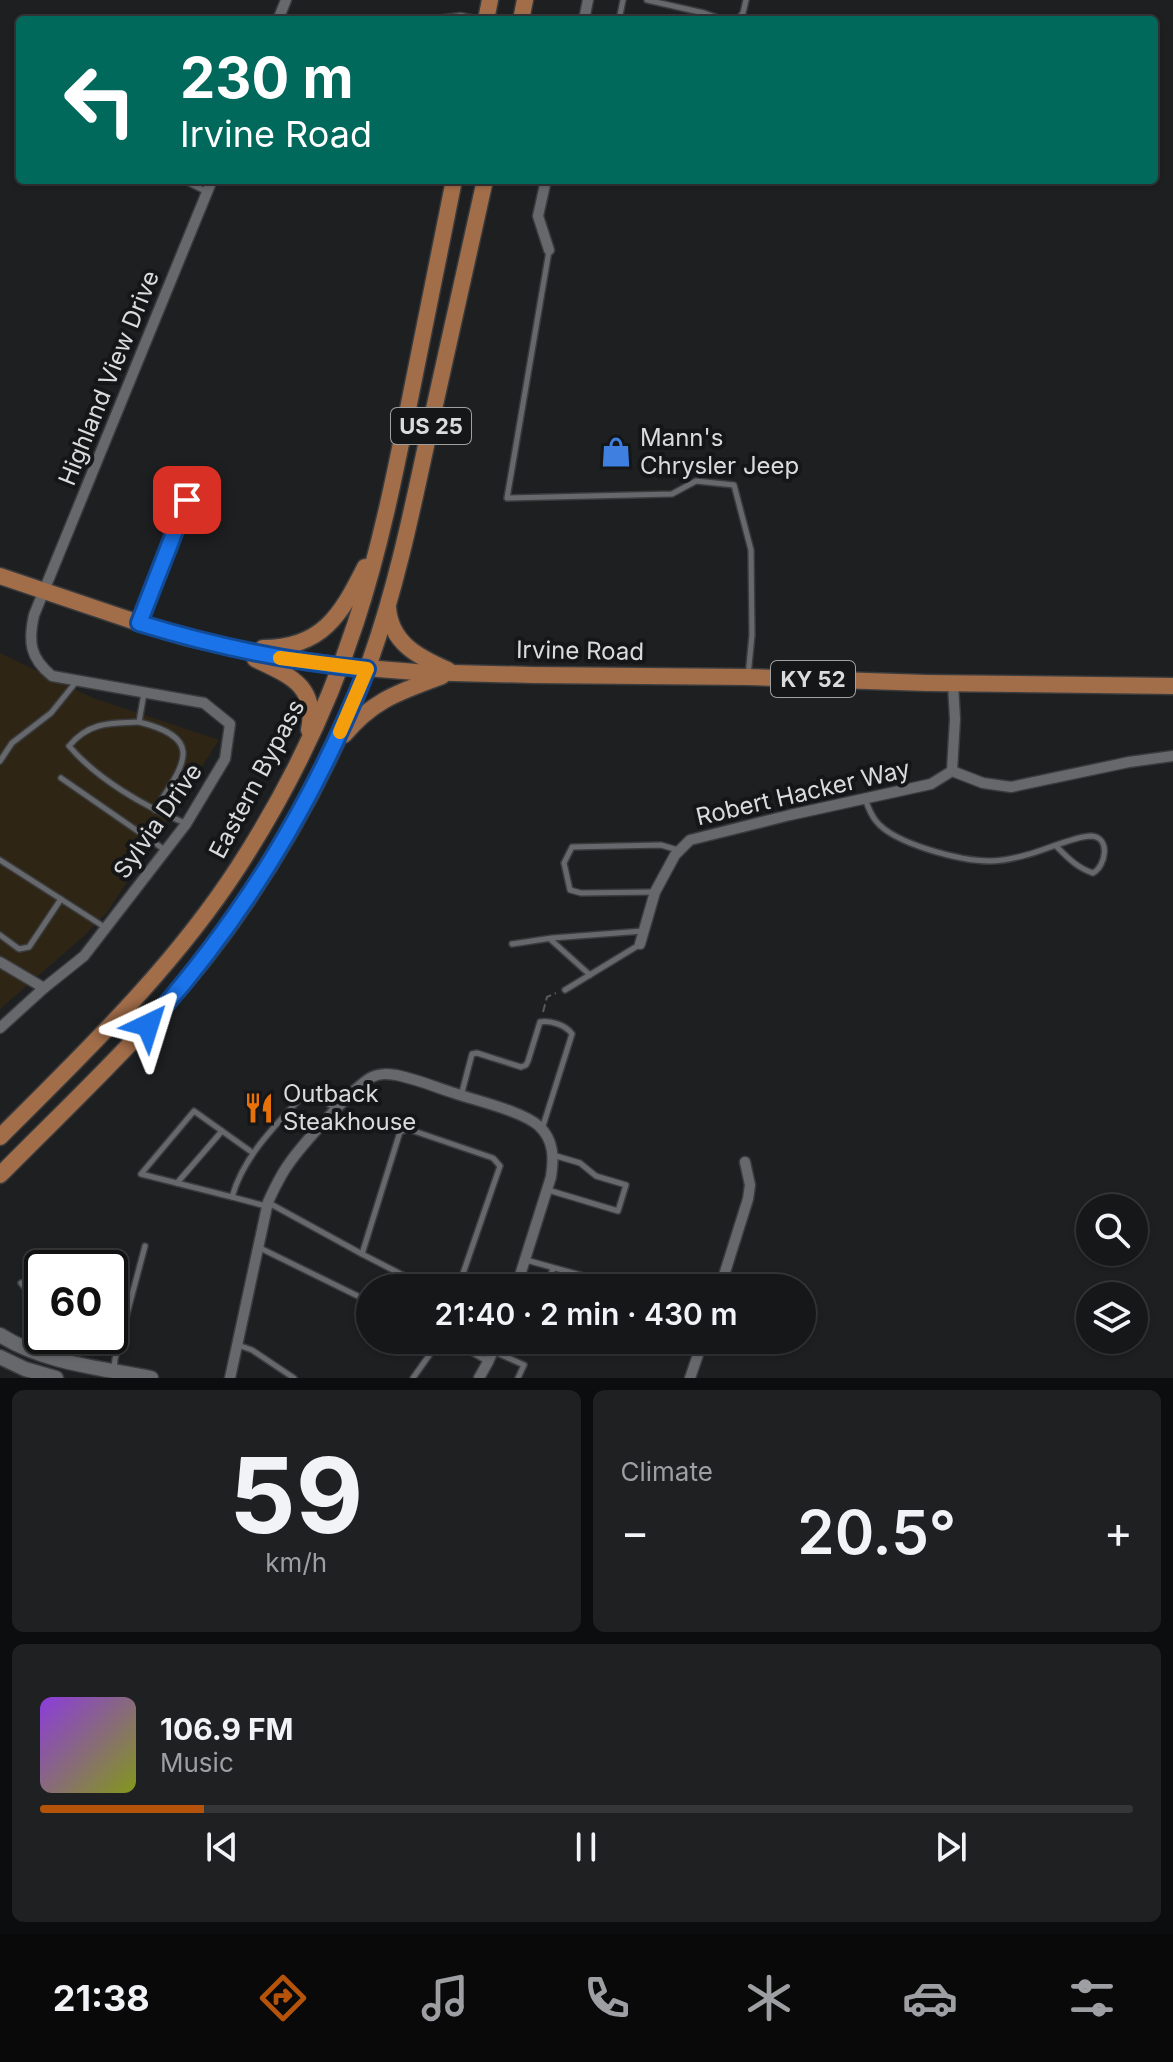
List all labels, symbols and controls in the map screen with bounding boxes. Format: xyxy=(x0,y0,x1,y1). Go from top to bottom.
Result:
text: 230 m xyxy=(180,44,354,112)
icon: left xyxy=(48,48,152,152)
text: Irvine Road xyxy=(180,112,372,156)
street label: Highland View Drive xyxy=(52,266,165,490)
road number: US 25 xyxy=(391,408,471,444)
place label: Mann's Chrysler Jeep xyxy=(640,423,799,480)
shop icon: Mann's Chrysler Jeep xyxy=(599,435,633,469)
pin xyxy=(153,466,221,534)
icon: arrive xyxy=(165,478,209,522)
street label: Irvine Road xyxy=(516,635,644,666)
road number: KY 52 xyxy=(771,661,855,697)
street label: Eastern Bypass xyxy=(203,694,311,863)
street label: Robert Hacker Way xyxy=(693,754,913,831)
street label: Sylvia Drive xyxy=(107,758,208,884)
position arrow xyxy=(106,983,190,1067)
place label: Outback Steakhouse xyxy=(283,1079,416,1136)
restaurant icon: Outback Steakhouse xyxy=(242,1091,276,1125)
map controls xyxy=(1076,1194,1148,1354)
button: search xyxy=(1076,1194,1148,1266)
speed limit sign: 60 xyxy=(24,1250,128,1354)
button: layers xyxy=(1076,1282,1148,1354)
text: 21:40 · 2 min · 430 m xyxy=(435,1296,737,1332)
text: 59 xyxy=(229,1432,363,1558)
text: Climate xyxy=(621,1456,713,1487)
text: 20.5° xyxy=(797,1496,956,1568)
text: − xyxy=(621,1505,650,1559)
text: + xyxy=(1104,1505,1133,1559)
text: km/h xyxy=(265,1547,327,1578)
text: 106.9 FM xyxy=(160,1711,294,1747)
text: Music xyxy=(160,1747,234,1778)
icon: previous xyxy=(200,1825,244,1869)
icon: pause xyxy=(564,1825,608,1869)
icon: next xyxy=(929,1825,973,1869)
icon: directions xyxy=(255,1970,311,2026)
icon: music xyxy=(417,1970,473,2026)
icon: phone xyxy=(579,1970,635,2026)
icon: climate xyxy=(741,1970,797,2026)
icon: car xyxy=(902,1970,958,2026)
icon: filters xyxy=(1064,1970,1120,2026)
text: 21:38 xyxy=(53,1976,150,2020)

